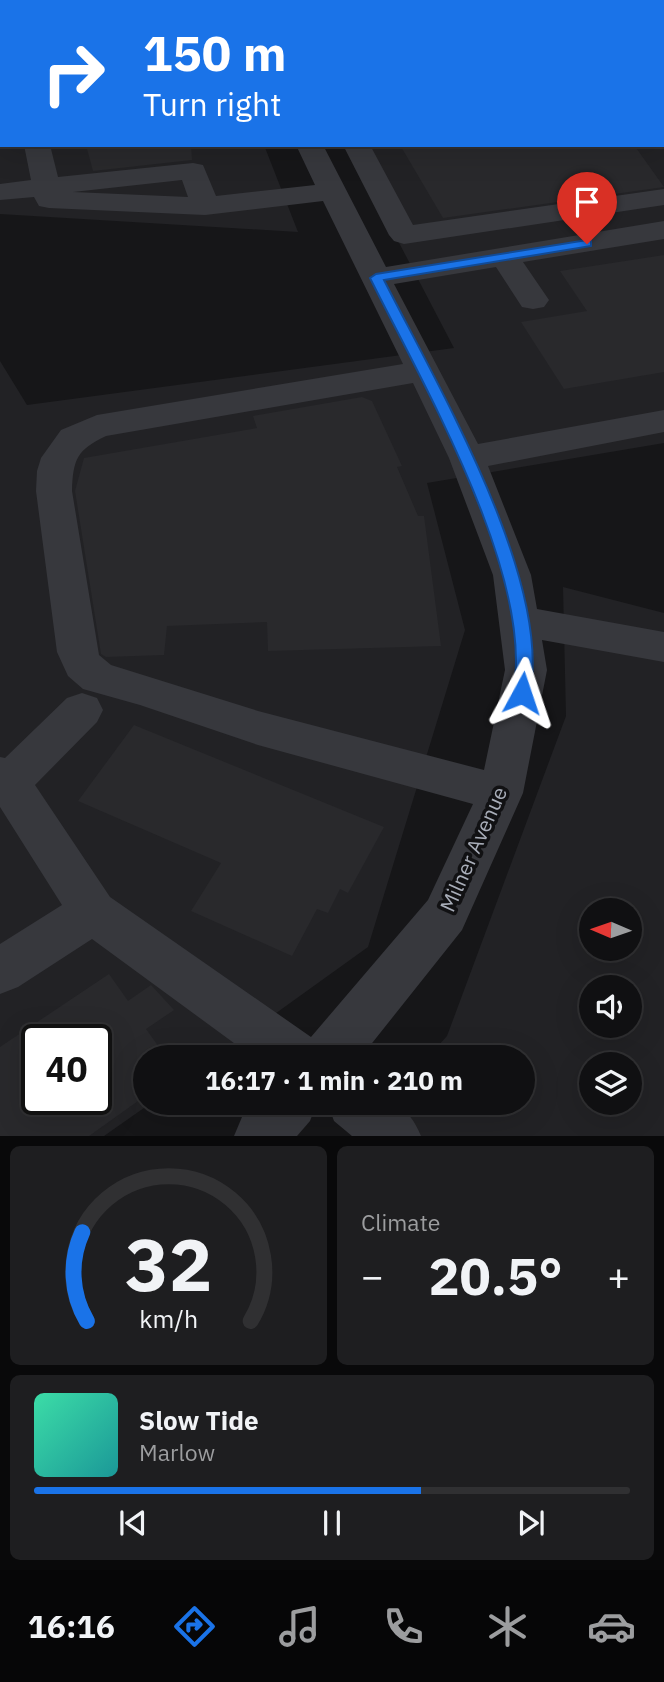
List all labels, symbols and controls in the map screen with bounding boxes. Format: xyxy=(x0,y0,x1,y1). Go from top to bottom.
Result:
text: 150 m xyxy=(143,21,287,84)
icon: right xyxy=(28,28,119,119)
text: Turn right xyxy=(143,83,281,125)
pin xyxy=(557,172,617,244)
icon: arrive xyxy=(568,183,606,221)
position arrow xyxy=(485,656,559,730)
street label: Milner Avenue xyxy=(433,782,513,916)
north arrow xyxy=(579,898,642,961)
map controls xyxy=(579,898,642,1115)
button: sound xyxy=(579,975,642,1038)
speed limit sign: 40 xyxy=(21,1024,112,1115)
button: layers xyxy=(579,1052,642,1115)
text: 16:17 · 1 min · 210 m xyxy=(205,1063,463,1097)
text: Climate xyxy=(361,1207,440,1237)
text: 32 xyxy=(125,1217,212,1312)
text: 20.5° xyxy=(428,1242,563,1309)
text: − xyxy=(361,1251,384,1300)
text: + xyxy=(607,1251,630,1300)
text: km/h xyxy=(139,1302,198,1335)
text: Slow Tide xyxy=(139,1403,259,1437)
text: Marlow xyxy=(139,1437,215,1467)
icon: previous xyxy=(114,1504,152,1542)
icon: pause xyxy=(313,1504,351,1542)
icon: next xyxy=(512,1504,550,1542)
icon: directions xyxy=(170,1602,219,1651)
icon: music xyxy=(275,1602,324,1651)
icon: phone xyxy=(379,1602,428,1651)
icon: climate xyxy=(483,1602,532,1651)
icon: car xyxy=(587,1602,636,1651)
text: 16:16 xyxy=(28,1605,115,1647)

